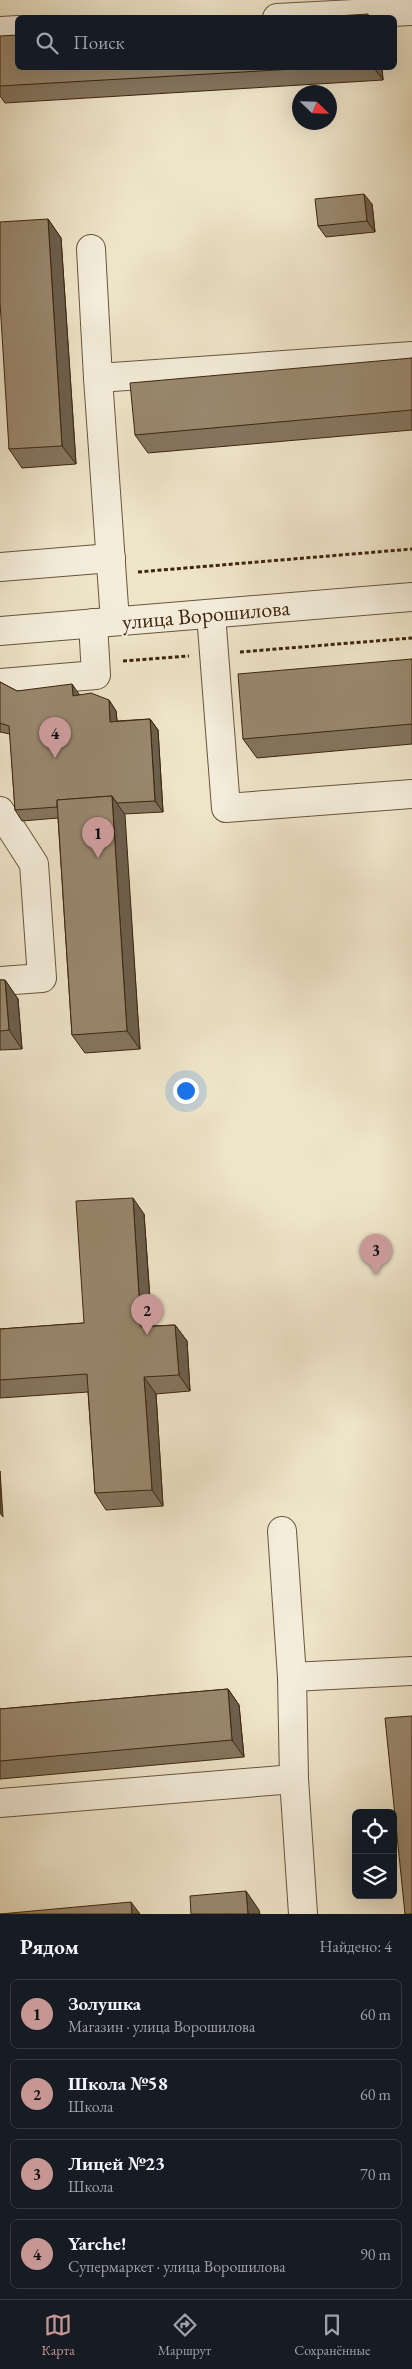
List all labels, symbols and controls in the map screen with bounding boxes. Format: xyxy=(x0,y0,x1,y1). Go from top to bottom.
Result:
search box xyxy=(15,15,397,70)
icon: search xyxy=(33,29,61,57)
text: Поиск xyxy=(73,30,125,55)
north arrow xyxy=(292,85,337,130)
street label: улица Ворошилова xyxy=(121,593,291,636)
pin: 4 xyxy=(39,717,71,758)
pin: 1 xyxy=(82,817,114,858)
your location xyxy=(173,1078,199,1104)
pin: 3 xyxy=(360,1234,392,1275)
pin: 2 xyxy=(131,1294,163,1335)
map controls xyxy=(352,1809,397,1899)
button: locate xyxy=(352,1809,397,1854)
button: layers xyxy=(352,1854,397,1899)
text: Рядом xyxy=(20,1933,79,1960)
text: Найдено: 4 xyxy=(320,1936,392,1957)
text: Золушка xyxy=(68,1991,141,2016)
text: 1 xyxy=(33,2004,41,2025)
text: 60 m xyxy=(360,2004,391,2025)
text: Магазин · улица Ворошилова xyxy=(68,2016,255,2037)
text: Школа №58 xyxy=(68,2071,168,2096)
text: 2 xyxy=(33,2084,41,2105)
text: 60 m xyxy=(360,2084,391,2105)
text: Школа xyxy=(68,2096,113,2117)
text: Лицей №23 xyxy=(68,2151,165,2176)
text: 3 xyxy=(33,2164,41,2185)
text: 70 m xyxy=(360,2164,391,2185)
text: Школа xyxy=(68,2176,113,2197)
text: Yarche! xyxy=(68,2231,126,2256)
text: 4 xyxy=(33,2244,41,2265)
text: 90 m xyxy=(360,2244,391,2265)
text: Супермаркет · улица Ворошилова xyxy=(68,2256,286,2277)
tab: Карта xyxy=(41,2311,75,2359)
tab: Маршрут xyxy=(158,2311,211,2359)
tab: Сохранённые xyxy=(294,2311,371,2359)

